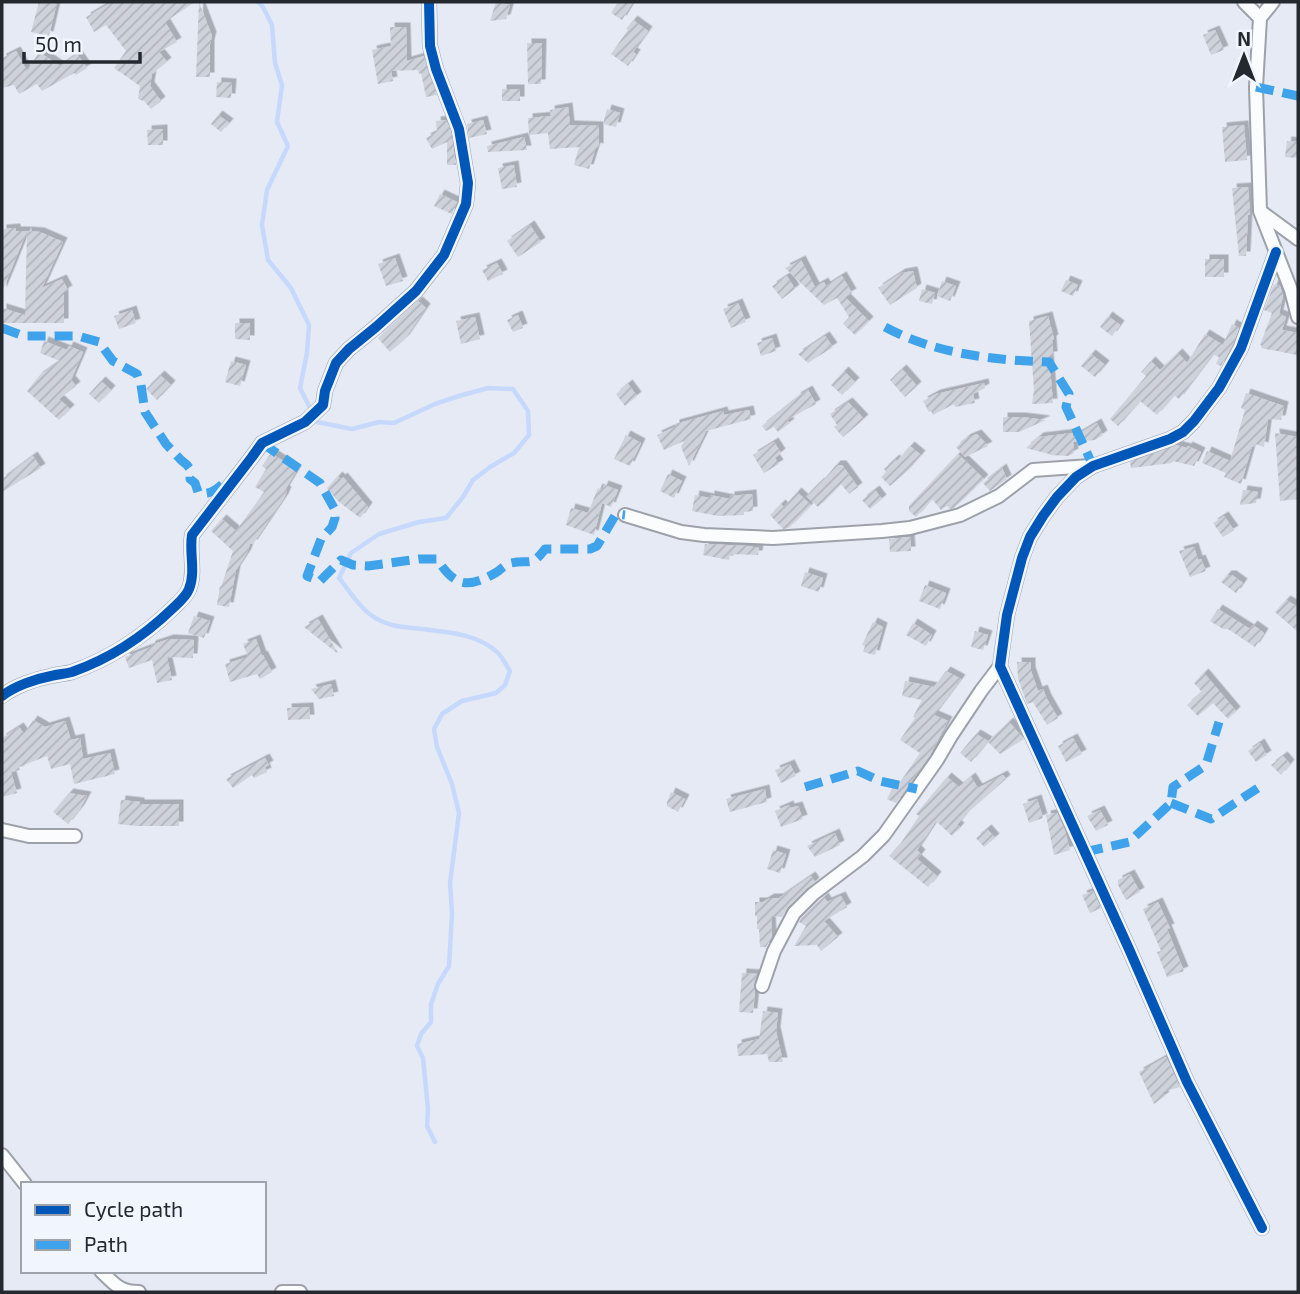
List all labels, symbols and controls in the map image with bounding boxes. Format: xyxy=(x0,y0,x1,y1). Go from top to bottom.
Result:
scale bar xyxy=(24,21,140,65)
north arrow xyxy=(1209,21,1279,91)
text: N xyxy=(1237,27,1251,50)
text: 50 m xyxy=(35,31,82,56)
legend xyxy=(21,1182,266,1273)
text: Cycle path xyxy=(84,1196,183,1221)
text: Path xyxy=(84,1231,128,1256)

